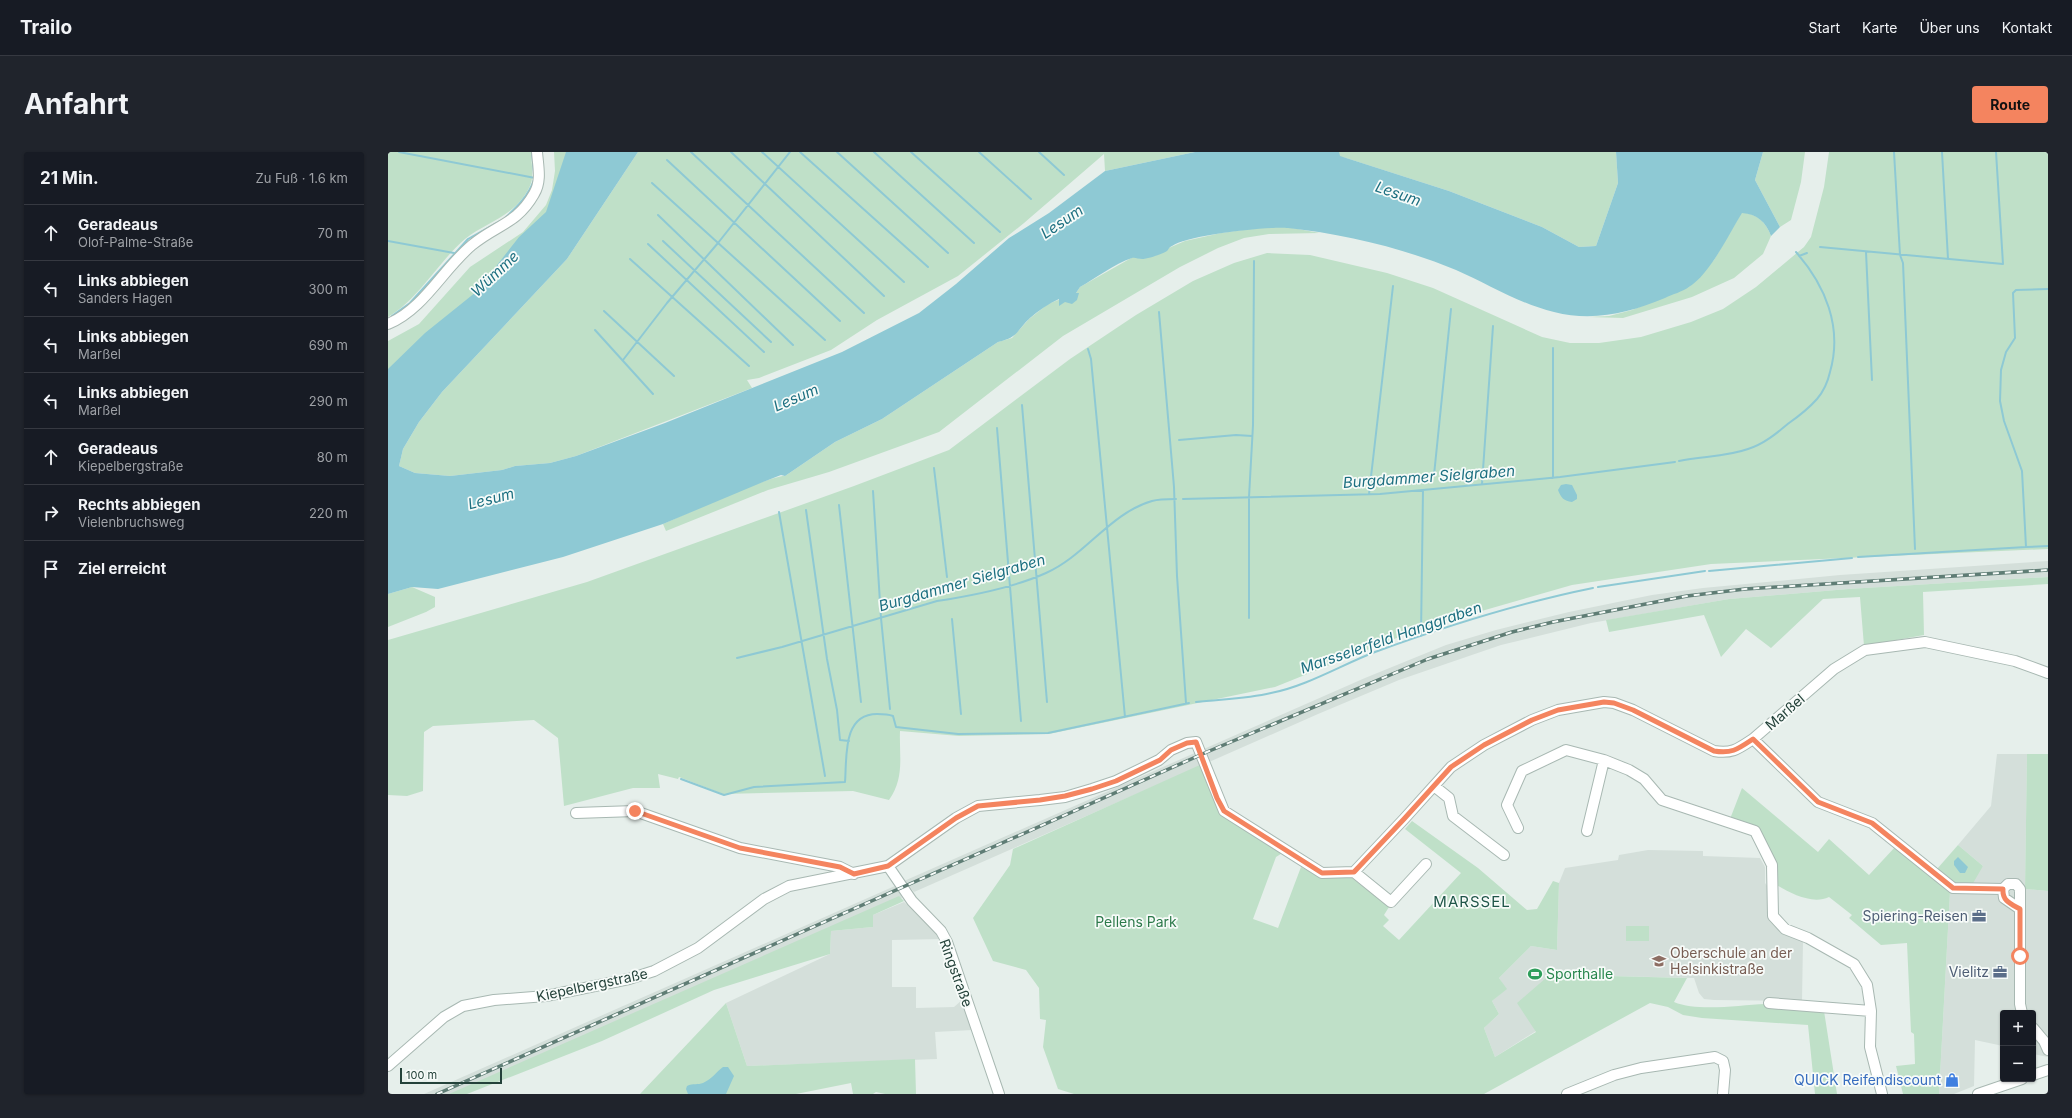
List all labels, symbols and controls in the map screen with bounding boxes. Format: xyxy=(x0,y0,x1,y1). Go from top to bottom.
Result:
text: Trailo xyxy=(20,16,72,39)
text: Start xyxy=(1808,19,1840,36)
text: Karte xyxy=(1862,19,1897,36)
text: Über uns xyxy=(1919,19,1980,36)
text: Kontakt xyxy=(2002,19,2052,36)
button: Route xyxy=(1972,86,2048,123)
text: Anfahrt xyxy=(24,87,129,121)
text: 21 Min. xyxy=(40,168,99,188)
text: Zu Fuß · 1.6 km xyxy=(256,170,348,186)
water label: Lesum xyxy=(1373,177,1423,210)
water label: Lesum xyxy=(1037,201,1087,243)
text: Geradeaus xyxy=(78,215,158,234)
icon: ahead xyxy=(40,222,62,244)
text: 70 m xyxy=(318,225,348,241)
text: Olof-Palme-Straße xyxy=(78,234,193,250)
water label: Wümme xyxy=(467,247,523,301)
text: Links abbiegen xyxy=(78,271,189,290)
icon: left xyxy=(40,278,62,300)
text: 300 m xyxy=(309,281,348,297)
text: Sanders Hagen xyxy=(78,290,172,306)
text: Links abbiegen xyxy=(78,327,189,346)
icon: left xyxy=(40,334,62,356)
text: 690 m xyxy=(309,337,348,353)
text: Marßel xyxy=(78,346,121,362)
water label: Lesum xyxy=(770,380,821,415)
text: Links abbiegen xyxy=(78,383,189,402)
icon: left xyxy=(40,390,62,412)
text: 290 m xyxy=(309,393,348,409)
text: Marßel xyxy=(78,402,121,418)
text: Geradeaus xyxy=(78,439,158,458)
icon: ahead xyxy=(40,446,62,468)
text: 80 m xyxy=(317,449,348,465)
text: Kiepelbergstraße xyxy=(78,458,183,474)
water label: Burgdammer Sielgraben xyxy=(1342,461,1516,492)
water label: Lesum xyxy=(466,484,516,513)
text: Rechts abbiegen xyxy=(78,495,200,514)
icon: right xyxy=(40,502,62,524)
text: 220 m xyxy=(309,505,348,521)
text: Vielenbruchsweg xyxy=(78,514,185,530)
water label: Burgdammer Sielgraben xyxy=(876,550,1048,615)
icon: arrive xyxy=(40,558,62,580)
text: Ziel erreicht xyxy=(78,559,166,578)
water label: Marsselerfeld Hanggraben xyxy=(1298,597,1484,678)
street label: Marßel xyxy=(1762,690,1808,733)
route end xyxy=(626,802,644,820)
district label: MARSSEL xyxy=(1433,892,1511,911)
place label: Spiering-Reisen xyxy=(1863,907,1968,924)
office icon: Spiering-Reisen xyxy=(1971,908,1987,924)
park label: Pellens Park xyxy=(1095,913,1177,930)
street label: Ringstraße xyxy=(936,936,977,1009)
place label: Oberschule an der Helsinkistraße xyxy=(1670,944,1792,977)
route start xyxy=(2011,947,2029,965)
school or university icon: Oberschule an der Helsinkistraße xyxy=(1651,953,1667,969)
place label: Vielitz xyxy=(1949,963,1989,980)
street label: Kiepelbergstraße xyxy=(535,964,649,1005)
office icon: Vielitz xyxy=(1992,964,2008,980)
place label: Sporthalle xyxy=(1546,965,1613,982)
sports icon: Sporthalle xyxy=(1527,966,1543,982)
map controls xyxy=(2000,1010,2036,1082)
button: + xyxy=(2000,1010,2036,1046)
button: − xyxy=(2000,1046,2036,1082)
scale bar xyxy=(400,1066,502,1085)
text: 100 m xyxy=(406,1068,437,1082)
place label: QUICK Reifendiscount xyxy=(1794,1071,1941,1088)
shop icon: QUICK Reifendiscount xyxy=(1944,1072,1960,1088)

